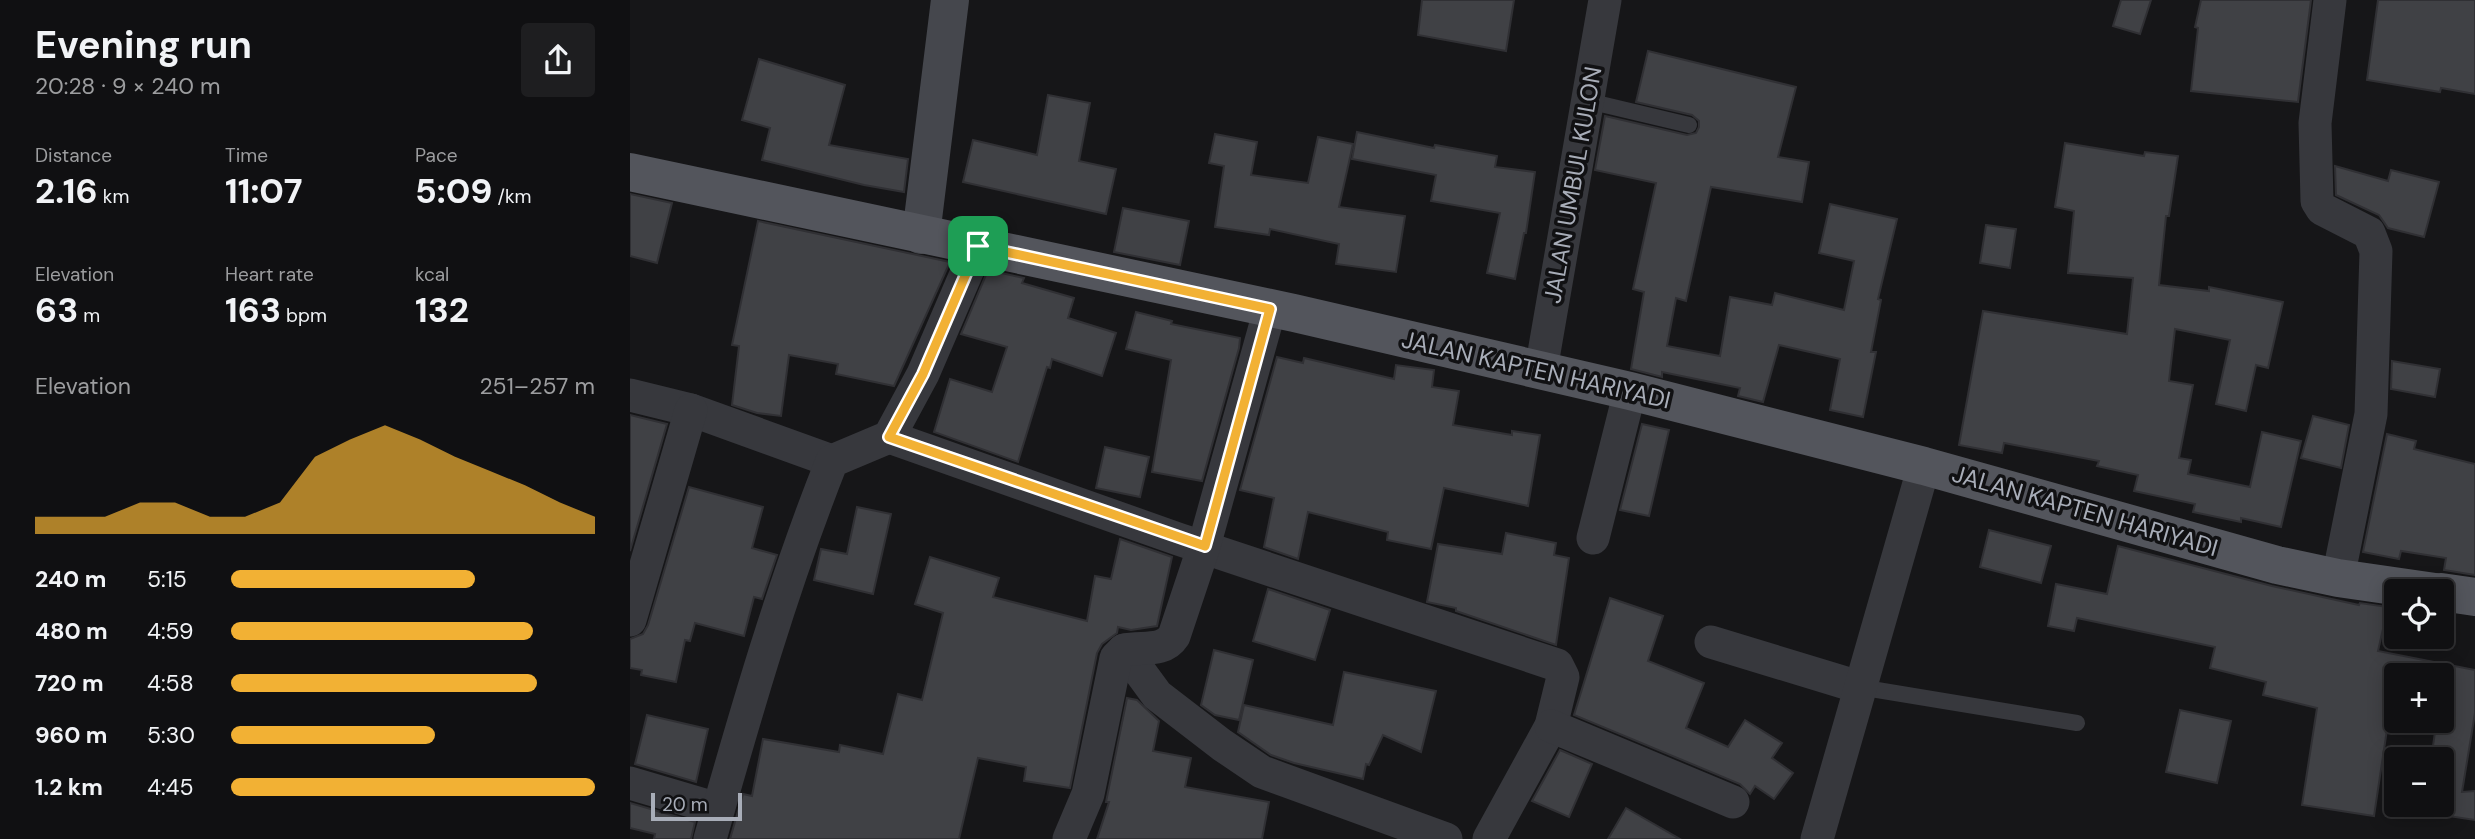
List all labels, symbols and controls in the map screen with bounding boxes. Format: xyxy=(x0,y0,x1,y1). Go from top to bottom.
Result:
text: Evening run xyxy=(35,20,252,70)
button: share xyxy=(521,23,595,97)
street label: JALAN UMBUL KULON xyxy=(1536,64,1609,306)
text: 20:28 · 9 × 240 m xyxy=(35,71,221,101)
text: Distance xyxy=(35,143,112,168)
text: Time xyxy=(225,143,268,168)
text: Pace xyxy=(415,143,458,168)
text: 2.16 xyxy=(35,168,98,214)
text: 11:07 xyxy=(225,168,303,214)
text: 5:09 xyxy=(415,168,493,214)
text: km xyxy=(98,184,129,209)
text: /km xyxy=(493,184,532,209)
pin xyxy=(948,216,1008,276)
icon: arrive xyxy=(959,227,997,265)
text: Elevation xyxy=(35,262,114,287)
text: Heart rate xyxy=(225,262,314,287)
text: kcal xyxy=(415,262,449,287)
text: 63 xyxy=(35,287,78,333)
text: 163 xyxy=(225,287,281,333)
text: 132 xyxy=(415,287,469,333)
text: m xyxy=(78,303,100,328)
text: bpm xyxy=(281,303,327,328)
street label: JALAN KAPTEN HARIYADI xyxy=(1399,323,1674,416)
text: Elevation xyxy=(35,371,131,401)
text: 251–257 m xyxy=(479,371,595,401)
street label: JALAN KAPTEN HARIYADI xyxy=(1949,458,2222,563)
text: 240 m xyxy=(35,564,106,594)
text: 5:15 xyxy=(147,564,187,594)
map controls xyxy=(2384,579,2454,817)
button: locate xyxy=(2384,579,2454,649)
text: 480 m xyxy=(35,616,108,646)
text: 4:59 xyxy=(147,616,193,646)
button: + xyxy=(2384,663,2454,733)
text: 720 m xyxy=(35,668,104,698)
text: 4:58 xyxy=(147,668,194,698)
text: 960 m xyxy=(35,720,107,750)
text: 5:30 xyxy=(147,720,195,750)
button: − xyxy=(2384,747,2454,817)
text: 1.2 km xyxy=(35,772,103,802)
text: 4:45 xyxy=(147,772,194,802)
scale bar xyxy=(651,790,742,822)
text: 20 m xyxy=(662,792,708,817)

